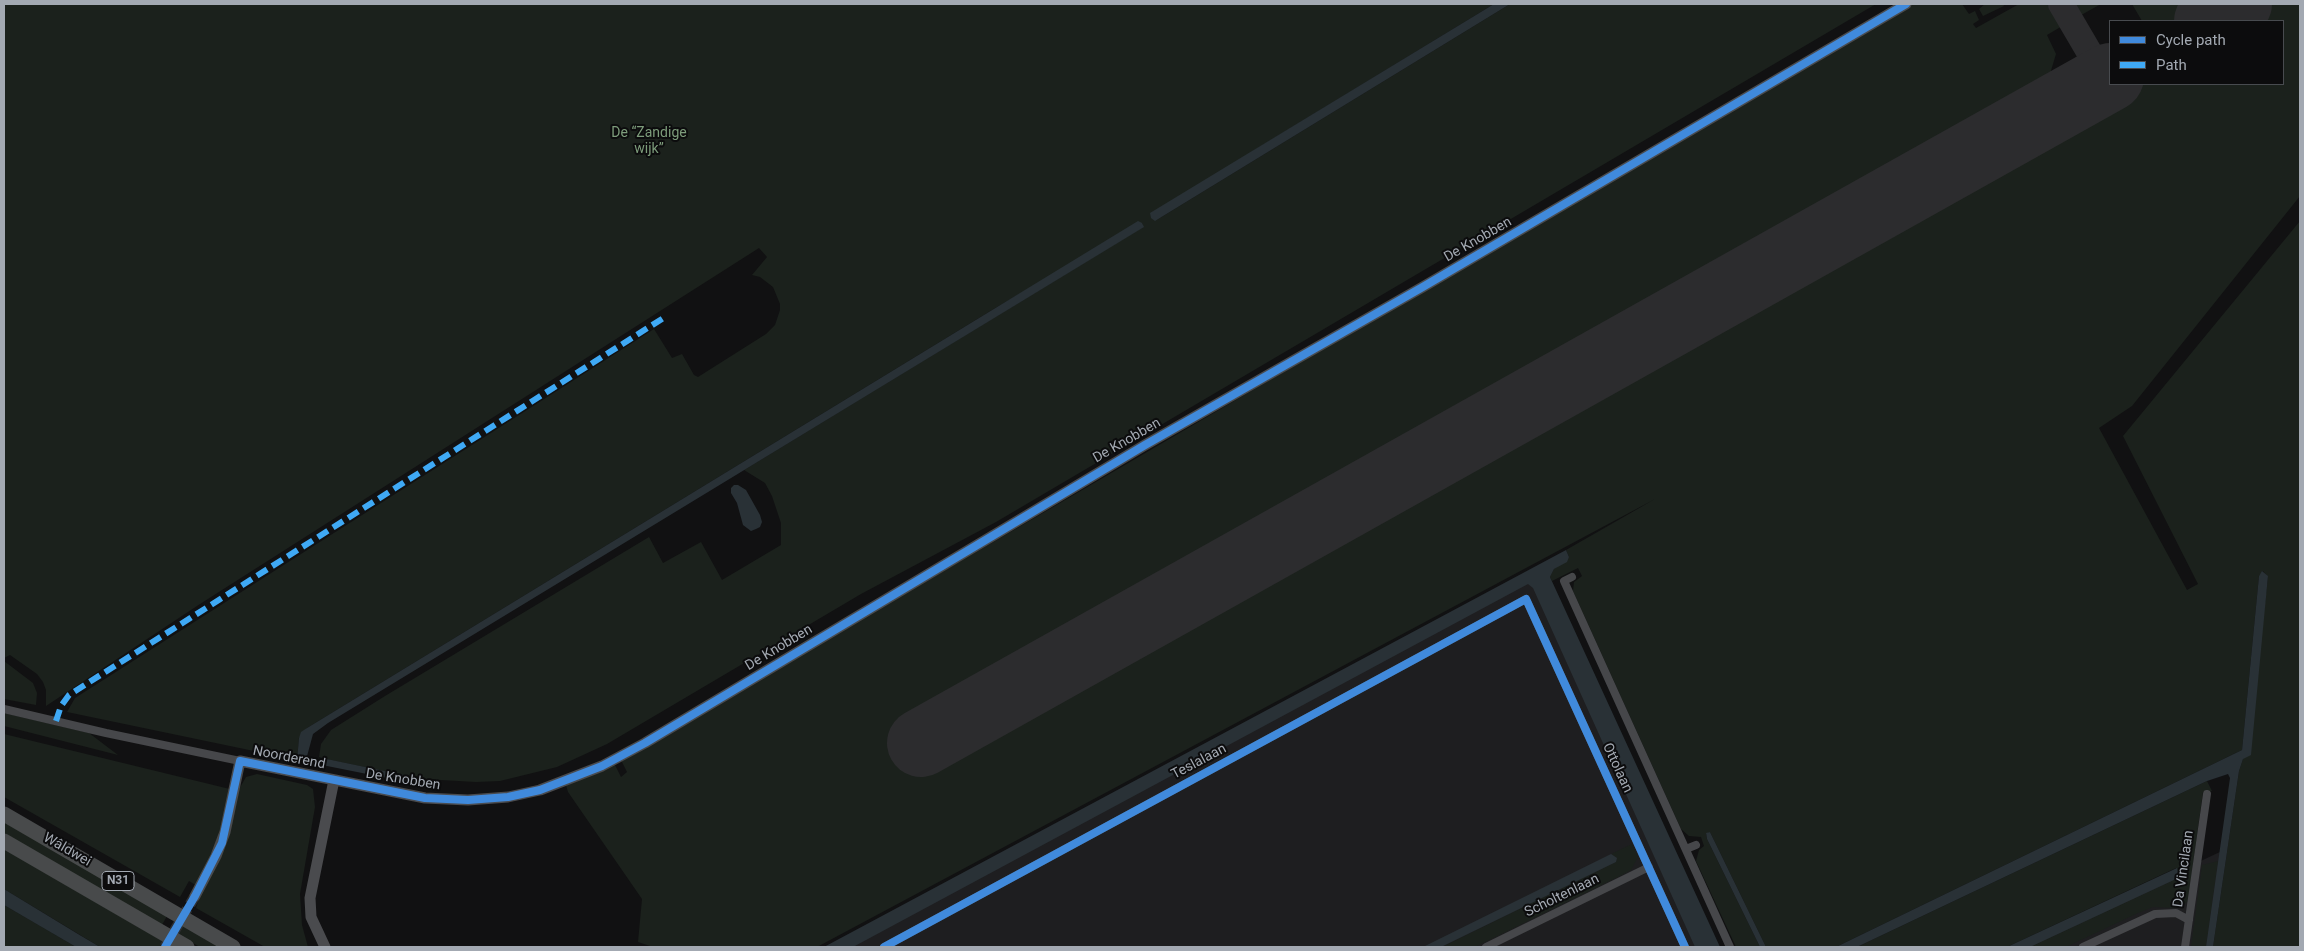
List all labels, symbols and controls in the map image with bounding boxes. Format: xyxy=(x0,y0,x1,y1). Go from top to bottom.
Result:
legend xyxy=(2109,20,2284,85)
text: Cycle path xyxy=(2156,31,2226,49)
text: Path xyxy=(2156,56,2187,74)
park label: De “Zandige wijk” xyxy=(611,125,687,158)
street label: De Knobben xyxy=(1441,214,1515,266)
street label: De Knobben xyxy=(1090,415,1164,467)
street label: De Knobben xyxy=(742,621,816,675)
street label: Ottolaan xyxy=(1598,740,1636,796)
street label: Teslalaan xyxy=(1169,741,1229,783)
street label: Noorderend xyxy=(251,743,327,773)
street label: De Knobben xyxy=(364,766,442,794)
street label: Da Vincilaan xyxy=(2170,829,2198,909)
street label: Wâldwei xyxy=(40,830,94,870)
road number: N31 xyxy=(102,871,134,890)
street label: Scholtenlaan xyxy=(1522,871,1602,921)

